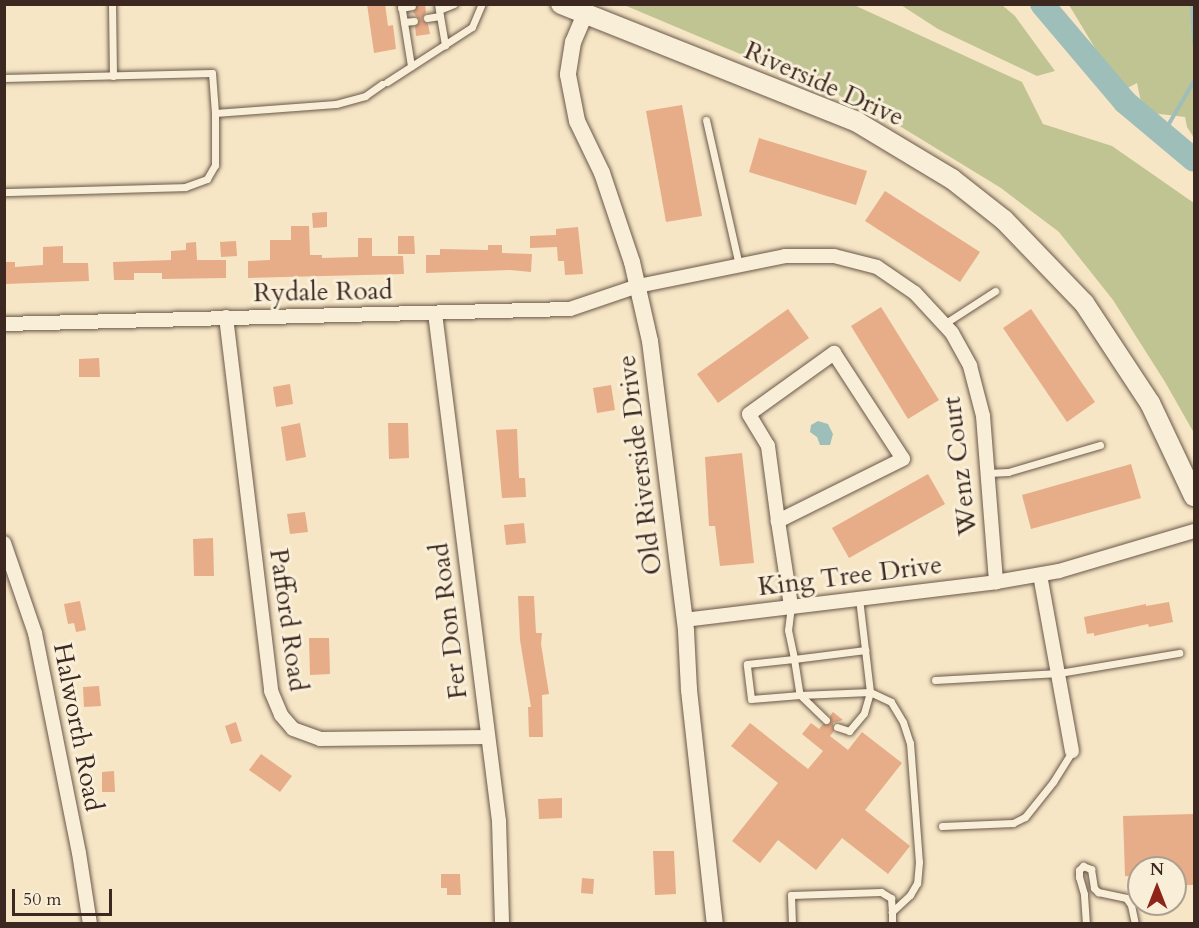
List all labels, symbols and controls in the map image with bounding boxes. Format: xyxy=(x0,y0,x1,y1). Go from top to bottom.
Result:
street label: Riverside Drive xyxy=(739,35,909,133)
street label: Rydale Road xyxy=(253,275,393,309)
street label: Old Riverside Drive xyxy=(611,353,669,577)
street label: Wenz Court xyxy=(936,395,984,537)
street label: Fer Don Road xyxy=(424,541,474,701)
street label: Pafford Road xyxy=(263,547,313,693)
street label: King Tree Drive xyxy=(756,549,944,603)
street label: Halworth Road xyxy=(46,640,110,814)
north arrow xyxy=(1127,856,1187,916)
text: N xyxy=(1150,859,1164,881)
scale bar xyxy=(15,877,116,915)
text: 50 m xyxy=(23,887,62,912)

